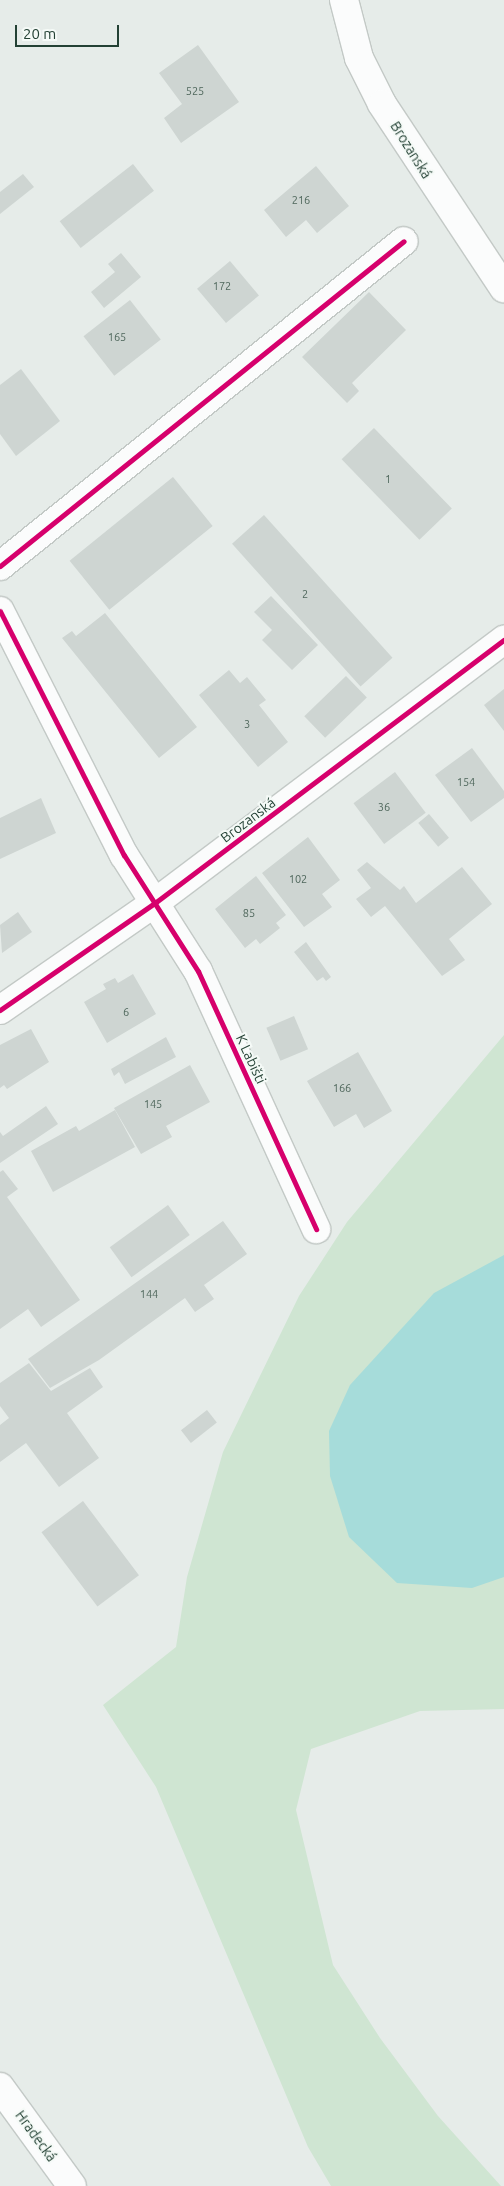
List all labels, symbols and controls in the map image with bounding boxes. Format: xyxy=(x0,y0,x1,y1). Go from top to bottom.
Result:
scale bar xyxy=(18,15,121,47)
text: 20 m xyxy=(23,25,56,42)
house number: 525 xyxy=(186,84,204,98)
street label: Brozanská xyxy=(387,118,435,182)
house number: 216 xyxy=(292,193,310,207)
house number: 172 xyxy=(213,279,231,293)
house number: 165 xyxy=(108,330,126,344)
house number: 1 xyxy=(385,472,391,486)
house number: 2 xyxy=(302,587,308,601)
house number: 3 xyxy=(244,717,250,731)
house number: 154 xyxy=(457,775,475,789)
street label: Brozanská xyxy=(217,794,279,846)
house number: 36 xyxy=(378,800,390,814)
house number: 102 xyxy=(289,872,307,886)
house number: 85 xyxy=(243,906,255,920)
house number: 6 xyxy=(123,1005,129,1019)
street label: K Labišti xyxy=(232,1032,270,1086)
house number: 166 xyxy=(333,1081,351,1095)
house number: 145 xyxy=(144,1097,162,1111)
house number: 144 xyxy=(140,1287,158,1301)
street label: Hradecká xyxy=(12,2107,60,2165)

